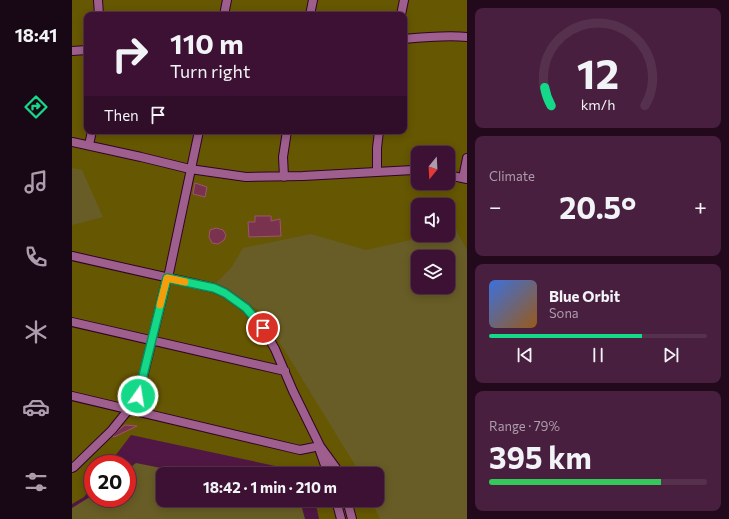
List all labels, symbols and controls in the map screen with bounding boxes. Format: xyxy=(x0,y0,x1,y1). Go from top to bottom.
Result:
text: 18:41 xyxy=(15,24,57,46)
text: 110 m xyxy=(170,26,244,60)
icon: right xyxy=(104,28,156,80)
text: 12 xyxy=(577,47,619,98)
text: Turn right xyxy=(170,60,250,82)
icon: directions xyxy=(22,93,50,121)
text: km/h xyxy=(581,94,615,112)
icon: arrive xyxy=(147,104,169,126)
text: Then xyxy=(104,106,139,124)
north arrow xyxy=(411,146,455,190)
map controls xyxy=(411,146,455,294)
icon: music xyxy=(22,168,50,196)
text: Climate xyxy=(489,168,535,184)
text: 20.5° xyxy=(559,188,636,225)
text: − xyxy=(489,193,502,220)
text: + xyxy=(694,193,707,220)
button: sound xyxy=(411,198,455,242)
icon: phone xyxy=(22,243,50,271)
button: layers xyxy=(411,250,455,294)
text: Blue Orbit xyxy=(549,287,620,305)
text: Sona xyxy=(549,305,579,321)
pin xyxy=(246,311,280,345)
icon: arrive xyxy=(252,317,274,339)
icon: climate xyxy=(22,318,50,346)
icon: previous xyxy=(514,344,536,366)
icon: pause xyxy=(587,344,609,366)
icon: next xyxy=(660,344,682,366)
position arrow xyxy=(117,375,159,417)
icon: car xyxy=(22,393,50,421)
text: Range · 79% xyxy=(489,418,560,434)
text: 395 km xyxy=(489,438,592,475)
speed limit sign: 20 xyxy=(84,455,136,507)
icon: filters xyxy=(22,468,50,496)
text: 18:42 · 1 min · 210 m xyxy=(203,478,337,496)

